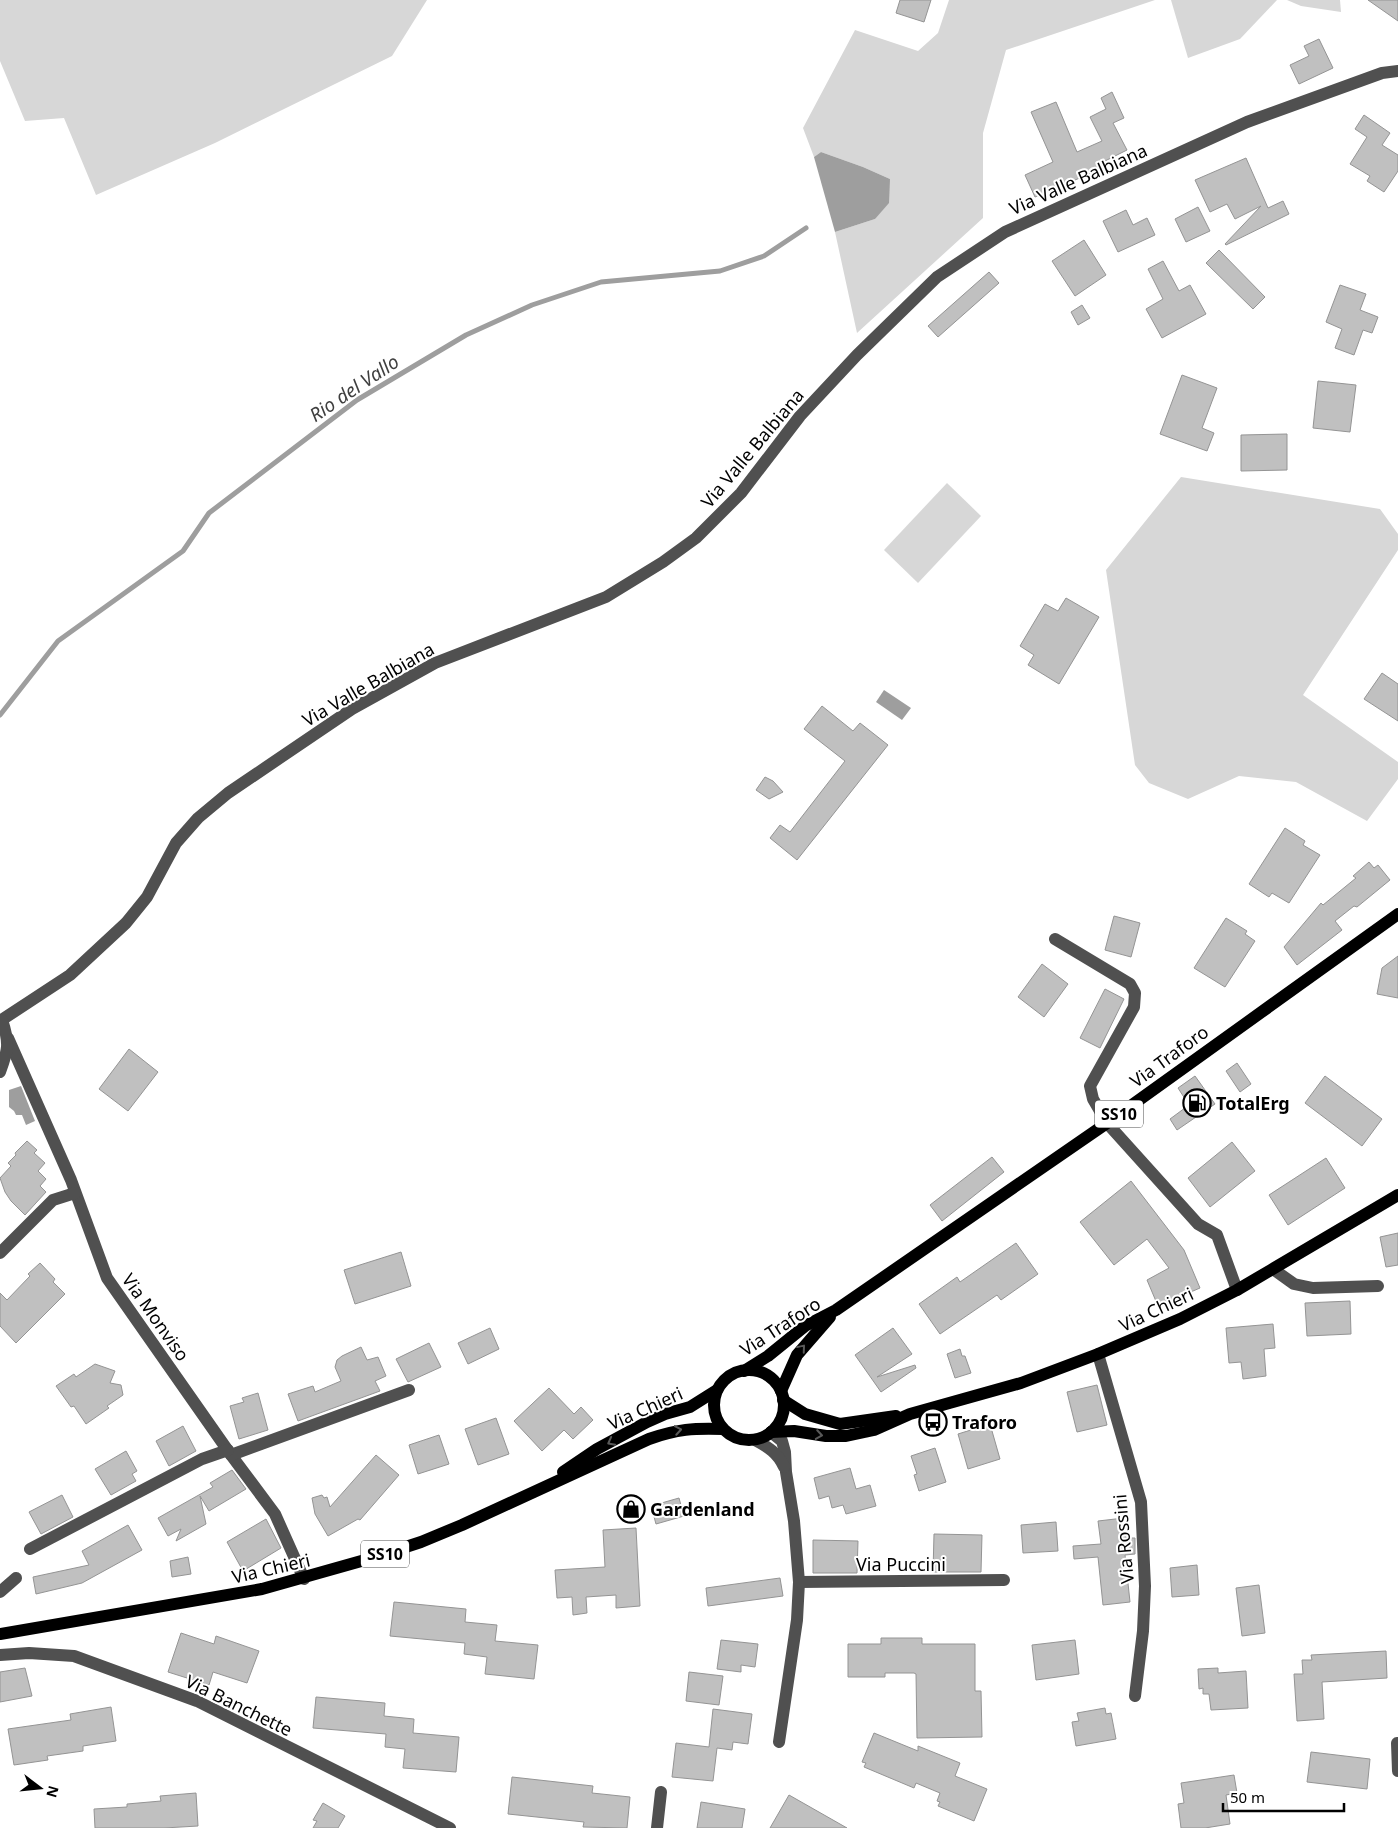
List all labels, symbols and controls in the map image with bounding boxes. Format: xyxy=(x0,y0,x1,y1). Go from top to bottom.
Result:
street label: Via Valle Balbiana xyxy=(1005,138,1151,220)
water label: Rio del Vallo xyxy=(304,348,404,428)
street label: Via Valle Balbiana xyxy=(695,383,809,513)
street label: Via Valle Balbiana xyxy=(298,637,438,731)
street label: Via Traforo xyxy=(1125,1019,1213,1093)
fuel station icon: TotalErg xyxy=(1182,1088,1212,1118)
place label: TotalErg xyxy=(1216,1091,1290,1115)
road number: SS10 xyxy=(1095,1100,1143,1128)
street label: Via Monviso xyxy=(117,1268,195,1366)
street label: Via Chieri xyxy=(1115,1281,1197,1337)
street label: Via Traforo xyxy=(735,1291,825,1361)
one-way arrow xyxy=(797,1345,805,1354)
street label: Via Chieri xyxy=(604,1381,686,1435)
bus stop icon: Traforo xyxy=(918,1407,948,1437)
place label: Traforo xyxy=(952,1410,1017,1434)
one-way arrow xyxy=(673,1426,682,1436)
one-way arrow xyxy=(816,1429,824,1440)
one-way arrow xyxy=(607,1436,616,1446)
street label: Via Rossini xyxy=(1107,1493,1139,1585)
shop icon: Gardenland xyxy=(616,1494,646,1524)
place label: Gardenland xyxy=(650,1497,755,1521)
road number: SS10 xyxy=(361,1540,409,1568)
street label: Via Chieri xyxy=(230,1547,312,1589)
street label: Via Puccini xyxy=(856,1552,946,1576)
street label: Via Banchette xyxy=(182,1669,296,1741)
north arrow xyxy=(15,1763,65,1813)
scale bar xyxy=(1223,1780,1344,1812)
text: N xyxy=(42,1784,64,1800)
text: 50 m xyxy=(1230,1787,1265,1807)

